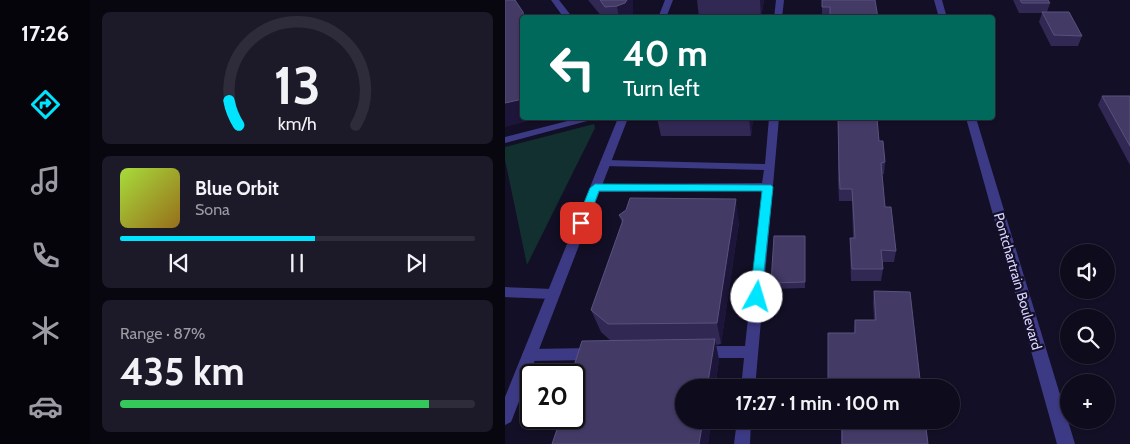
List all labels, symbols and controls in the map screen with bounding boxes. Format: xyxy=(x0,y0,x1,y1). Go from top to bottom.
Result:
text: 17:26 xyxy=(21,20,69,47)
text: 40 m xyxy=(623,32,708,75)
icon: left xyxy=(540,35,605,100)
text: 13 xyxy=(274,54,321,117)
text: Turn left xyxy=(623,75,700,102)
icon: directions xyxy=(28,87,63,122)
text: km/h xyxy=(278,113,317,134)
icon: music xyxy=(28,163,63,198)
text: Blue Orbit xyxy=(195,177,279,200)
text: Sona xyxy=(195,200,230,219)
pin xyxy=(560,202,602,244)
icon: arrive xyxy=(567,209,595,237)
street label: Pontchartrain Boulevard xyxy=(990,210,1046,352)
icon: phone xyxy=(28,238,63,273)
map controls xyxy=(1060,244,1115,429)
button: sound xyxy=(1060,244,1115,299)
icon: previous xyxy=(165,249,193,277)
icon: pause xyxy=(283,249,311,277)
icon: next xyxy=(402,249,430,277)
position arrow xyxy=(730,270,782,322)
button: search xyxy=(1060,309,1115,364)
icon: climate xyxy=(28,313,63,348)
text: Range · 87% xyxy=(120,324,206,343)
text: 435 km xyxy=(120,348,245,395)
speed limit sign: 20 xyxy=(520,364,585,429)
button: + xyxy=(1060,374,1115,429)
icon: car xyxy=(28,389,63,424)
text: 17:27 · 1 min · 100 m xyxy=(735,392,900,415)

